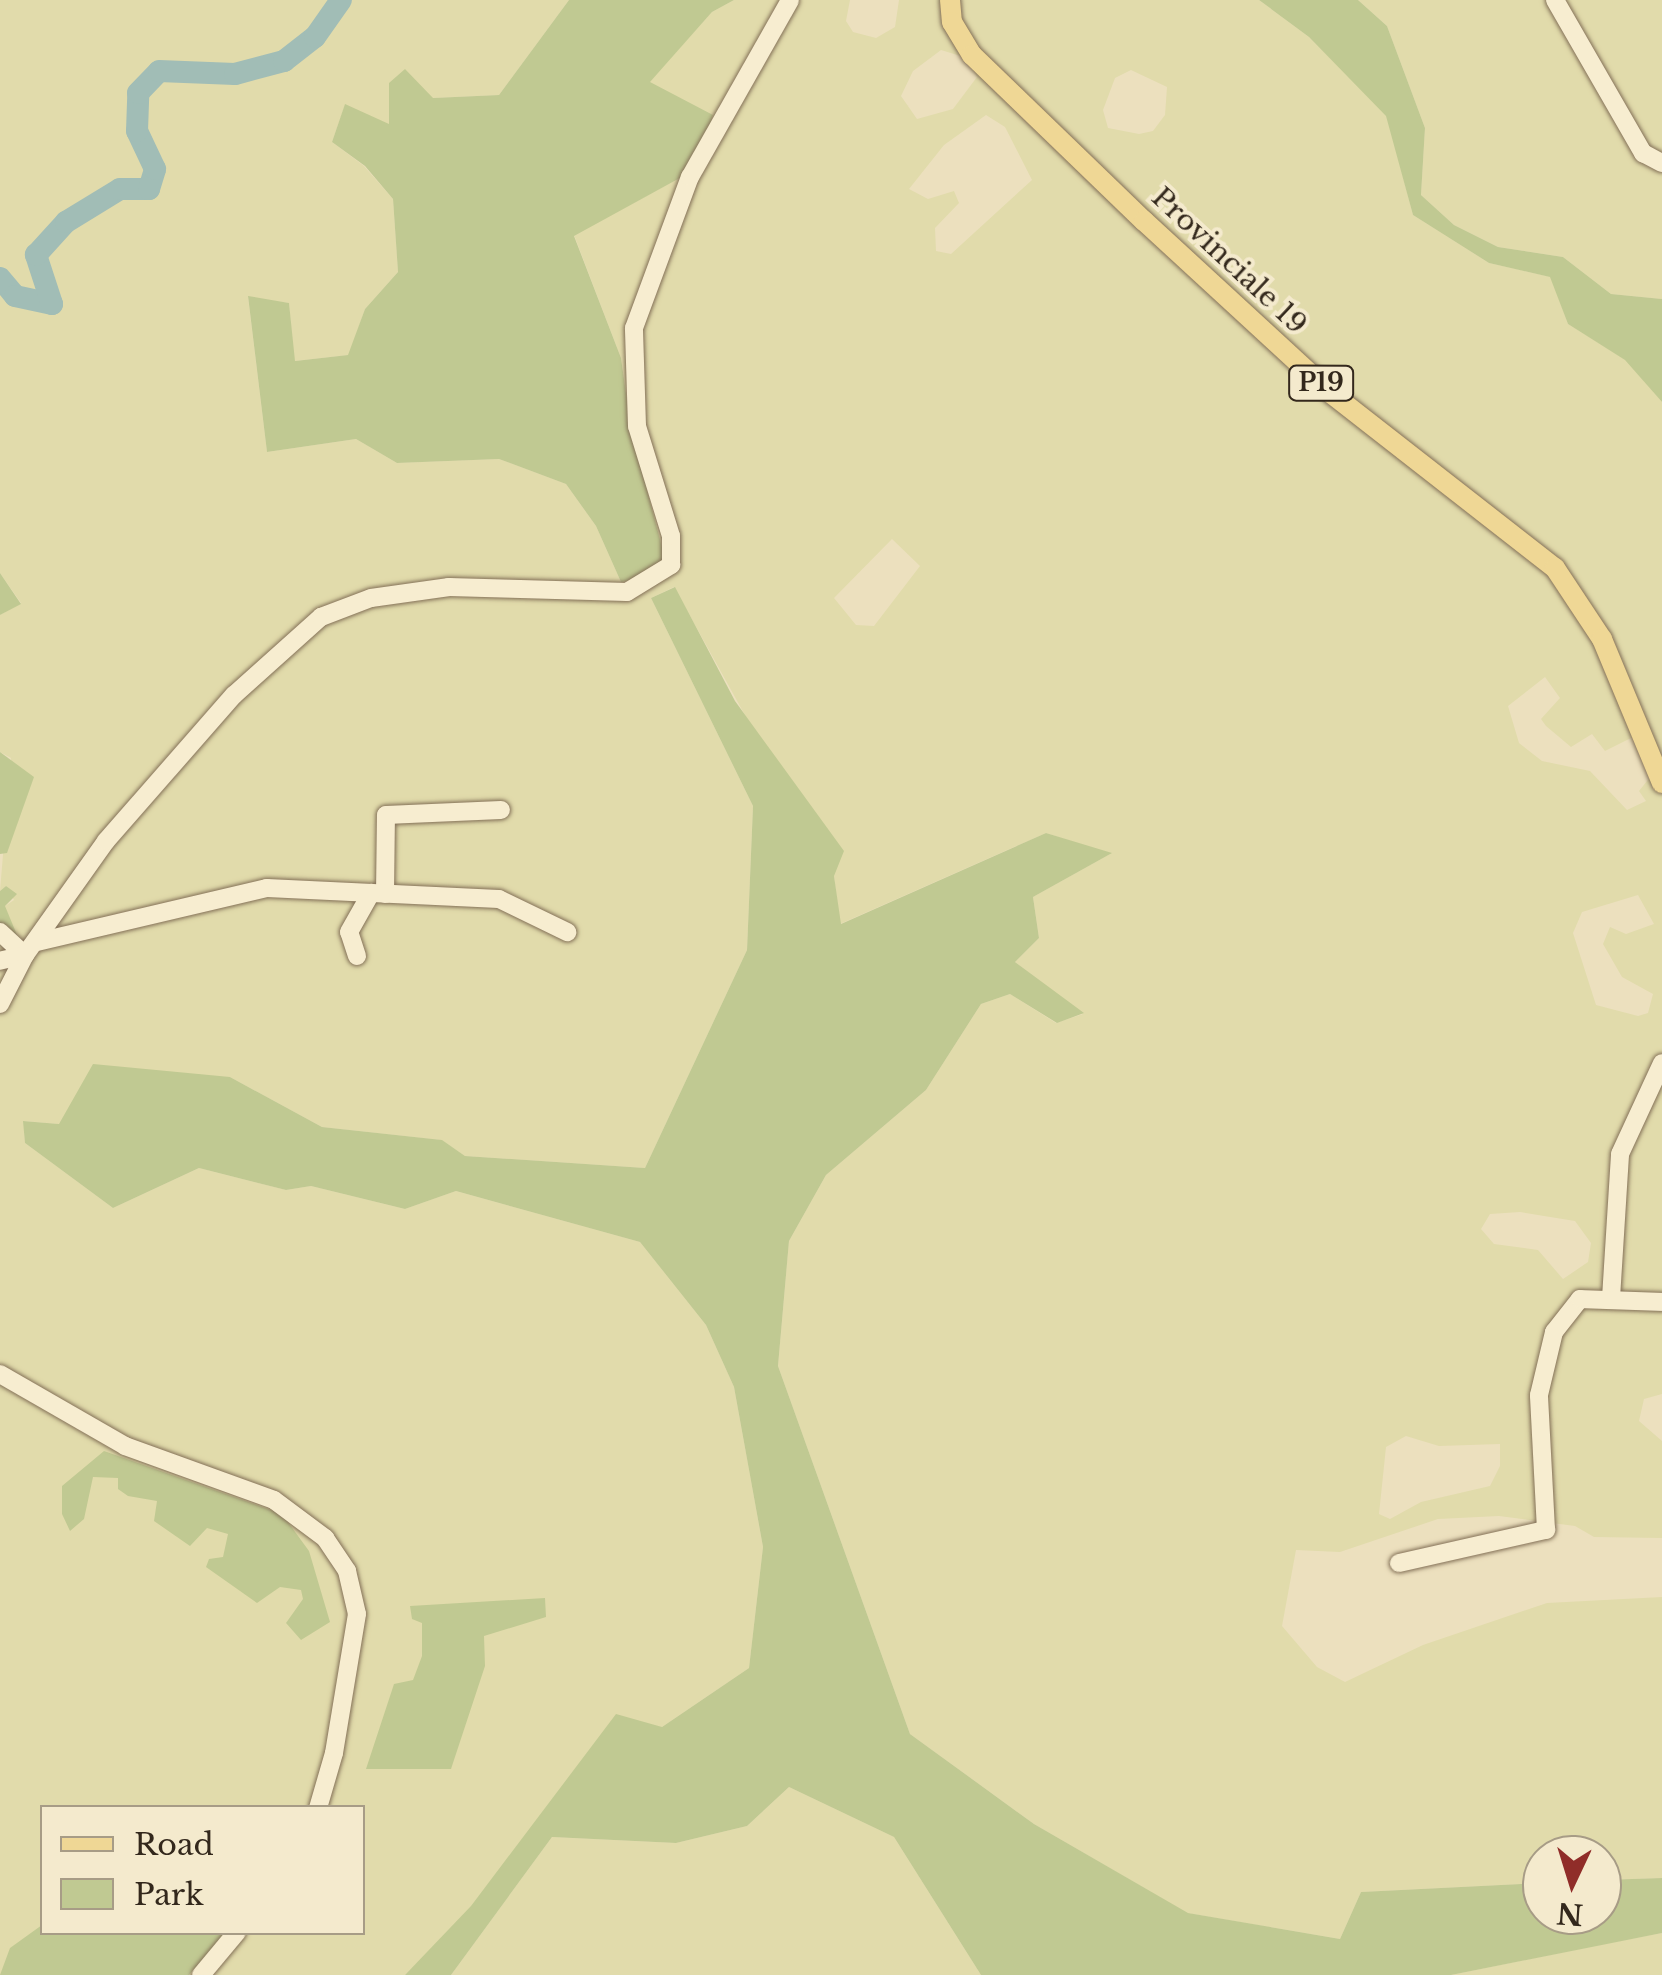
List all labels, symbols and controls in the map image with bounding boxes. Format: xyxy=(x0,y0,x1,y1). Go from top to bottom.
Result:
street label: Provinciale 19 xyxy=(1145,181,1313,341)
road number: P19 xyxy=(1286,363,1356,403)
legend xyxy=(40,1805,365,1935)
text: Road xyxy=(134,1826,214,1863)
north arrow xyxy=(1522,1835,1622,1935)
text: Park xyxy=(134,1876,204,1913)
text: N xyxy=(1556,1895,1584,1932)

